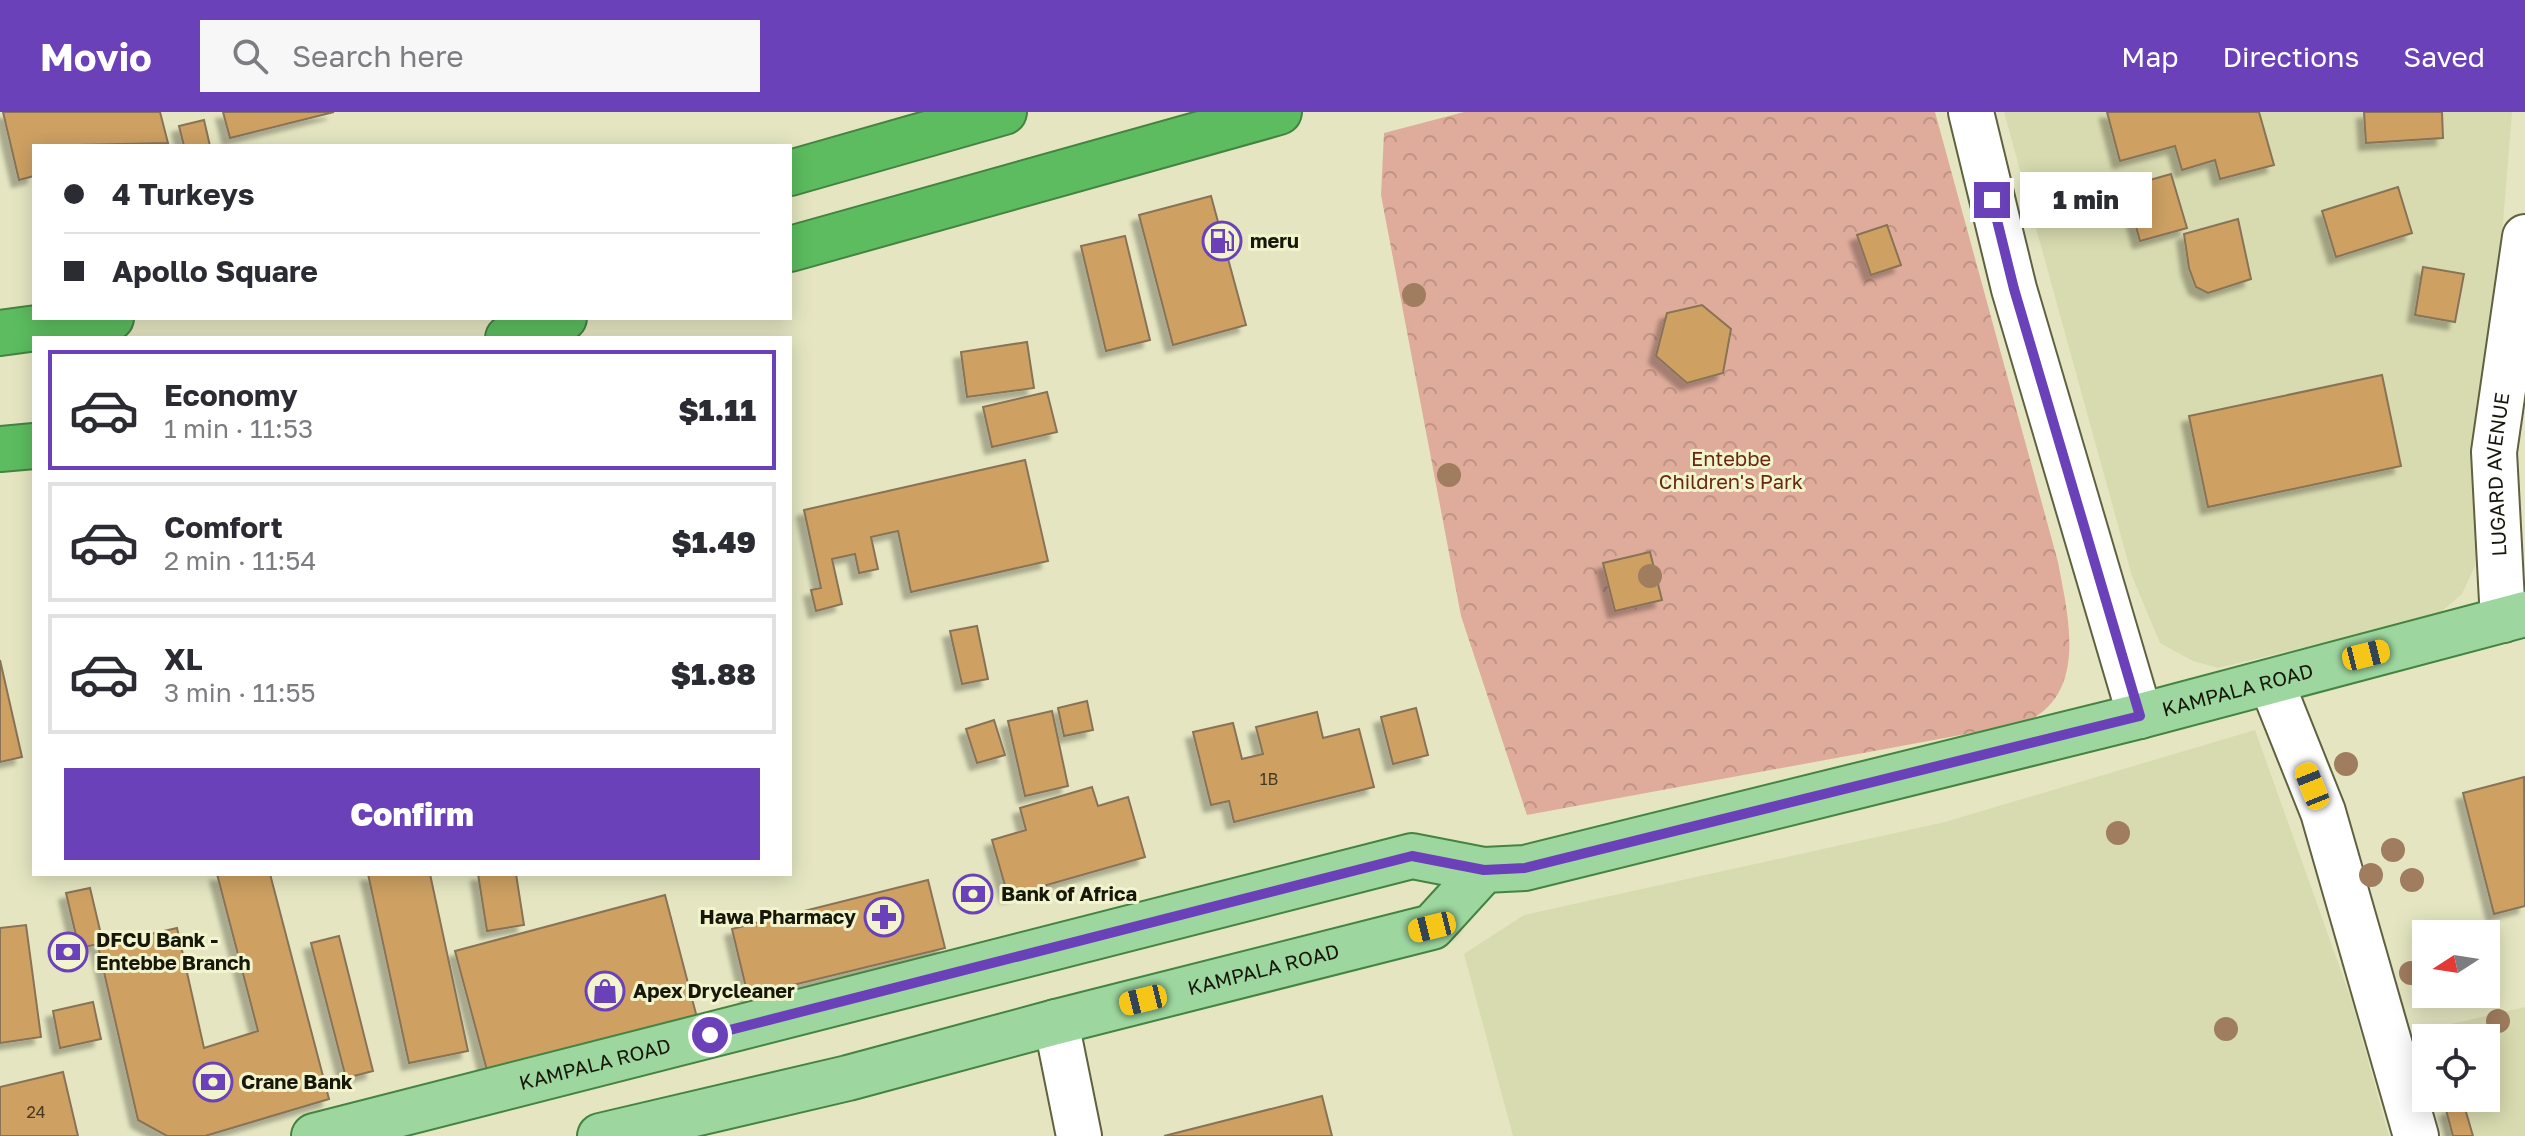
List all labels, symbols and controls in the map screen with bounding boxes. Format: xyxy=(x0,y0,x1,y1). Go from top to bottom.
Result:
search box xyxy=(200,20,760,92)
text: Movio xyxy=(40,34,152,79)
icon: search xyxy=(228,34,272,78)
text: Search here xyxy=(292,38,464,74)
text: Map xyxy=(2121,40,2178,73)
text: Directions xyxy=(2222,40,2359,73)
text: Saved xyxy=(2403,40,2485,73)
callout: 1 min xyxy=(2020,172,2152,228)
text: 4 Turkeys xyxy=(112,176,255,212)
route end xyxy=(1974,182,2010,218)
text: 1 min xyxy=(2053,184,2119,215)
fuel station icon: meru xyxy=(1201,220,1243,262)
place label: meru xyxy=(1250,228,1299,252)
text: Apollo Square xyxy=(112,253,318,289)
icon: car xyxy=(68,374,140,446)
text: Economy xyxy=(164,377,298,413)
street label: LUGARD AVENUE xyxy=(2481,391,2513,557)
text: $1.11 xyxy=(678,392,756,428)
text: 1 min · 11:53 xyxy=(164,413,313,444)
park label: Entebbe Children's Park xyxy=(1659,446,1803,493)
icon: car xyxy=(68,506,140,578)
text: Comfort xyxy=(164,509,283,545)
text: $1.49 xyxy=(672,524,756,560)
text: 2 min · 11:54 xyxy=(164,545,316,576)
icon: car xyxy=(68,638,140,710)
car xyxy=(2340,638,2392,672)
text: XL xyxy=(164,641,203,677)
text: $1.88 xyxy=(671,656,756,692)
street label: KAMPALA ROAD xyxy=(2159,658,2316,721)
text: 3 min · 11:55 xyxy=(164,677,316,708)
car xyxy=(2292,759,2332,813)
button: Confirm xyxy=(64,768,760,860)
house number: 1B xyxy=(1260,769,1278,789)
bank icon: Bank of Africa xyxy=(952,873,994,915)
place label: Bank of Africa xyxy=(1001,881,1137,905)
pharmacy icon: Hawa Pharmacy xyxy=(863,896,905,938)
place label: Hawa Pharmacy xyxy=(700,904,856,928)
car xyxy=(1406,910,1458,944)
north arrow xyxy=(2412,920,2500,1008)
map controls xyxy=(2412,920,2500,1112)
place label: DFCU Bank - Entebbe Branch xyxy=(96,927,251,974)
bank icon: DFCU Bank - Entebbe Branch xyxy=(47,931,89,973)
street label: KAMPALA ROAD xyxy=(1185,938,1341,999)
shop icon: Apex Drycleaner xyxy=(584,970,626,1012)
place label: Apex Drycleaner xyxy=(633,978,795,1002)
car xyxy=(1117,983,1169,1017)
route start xyxy=(692,1017,728,1053)
button: locate xyxy=(2412,1024,2500,1112)
street label: KAMPALA ROAD xyxy=(516,1033,673,1094)
bank icon: Crane Bank xyxy=(192,1061,234,1103)
place label: Crane Bank xyxy=(241,1069,353,1093)
house number: 24 xyxy=(26,1102,46,1122)

